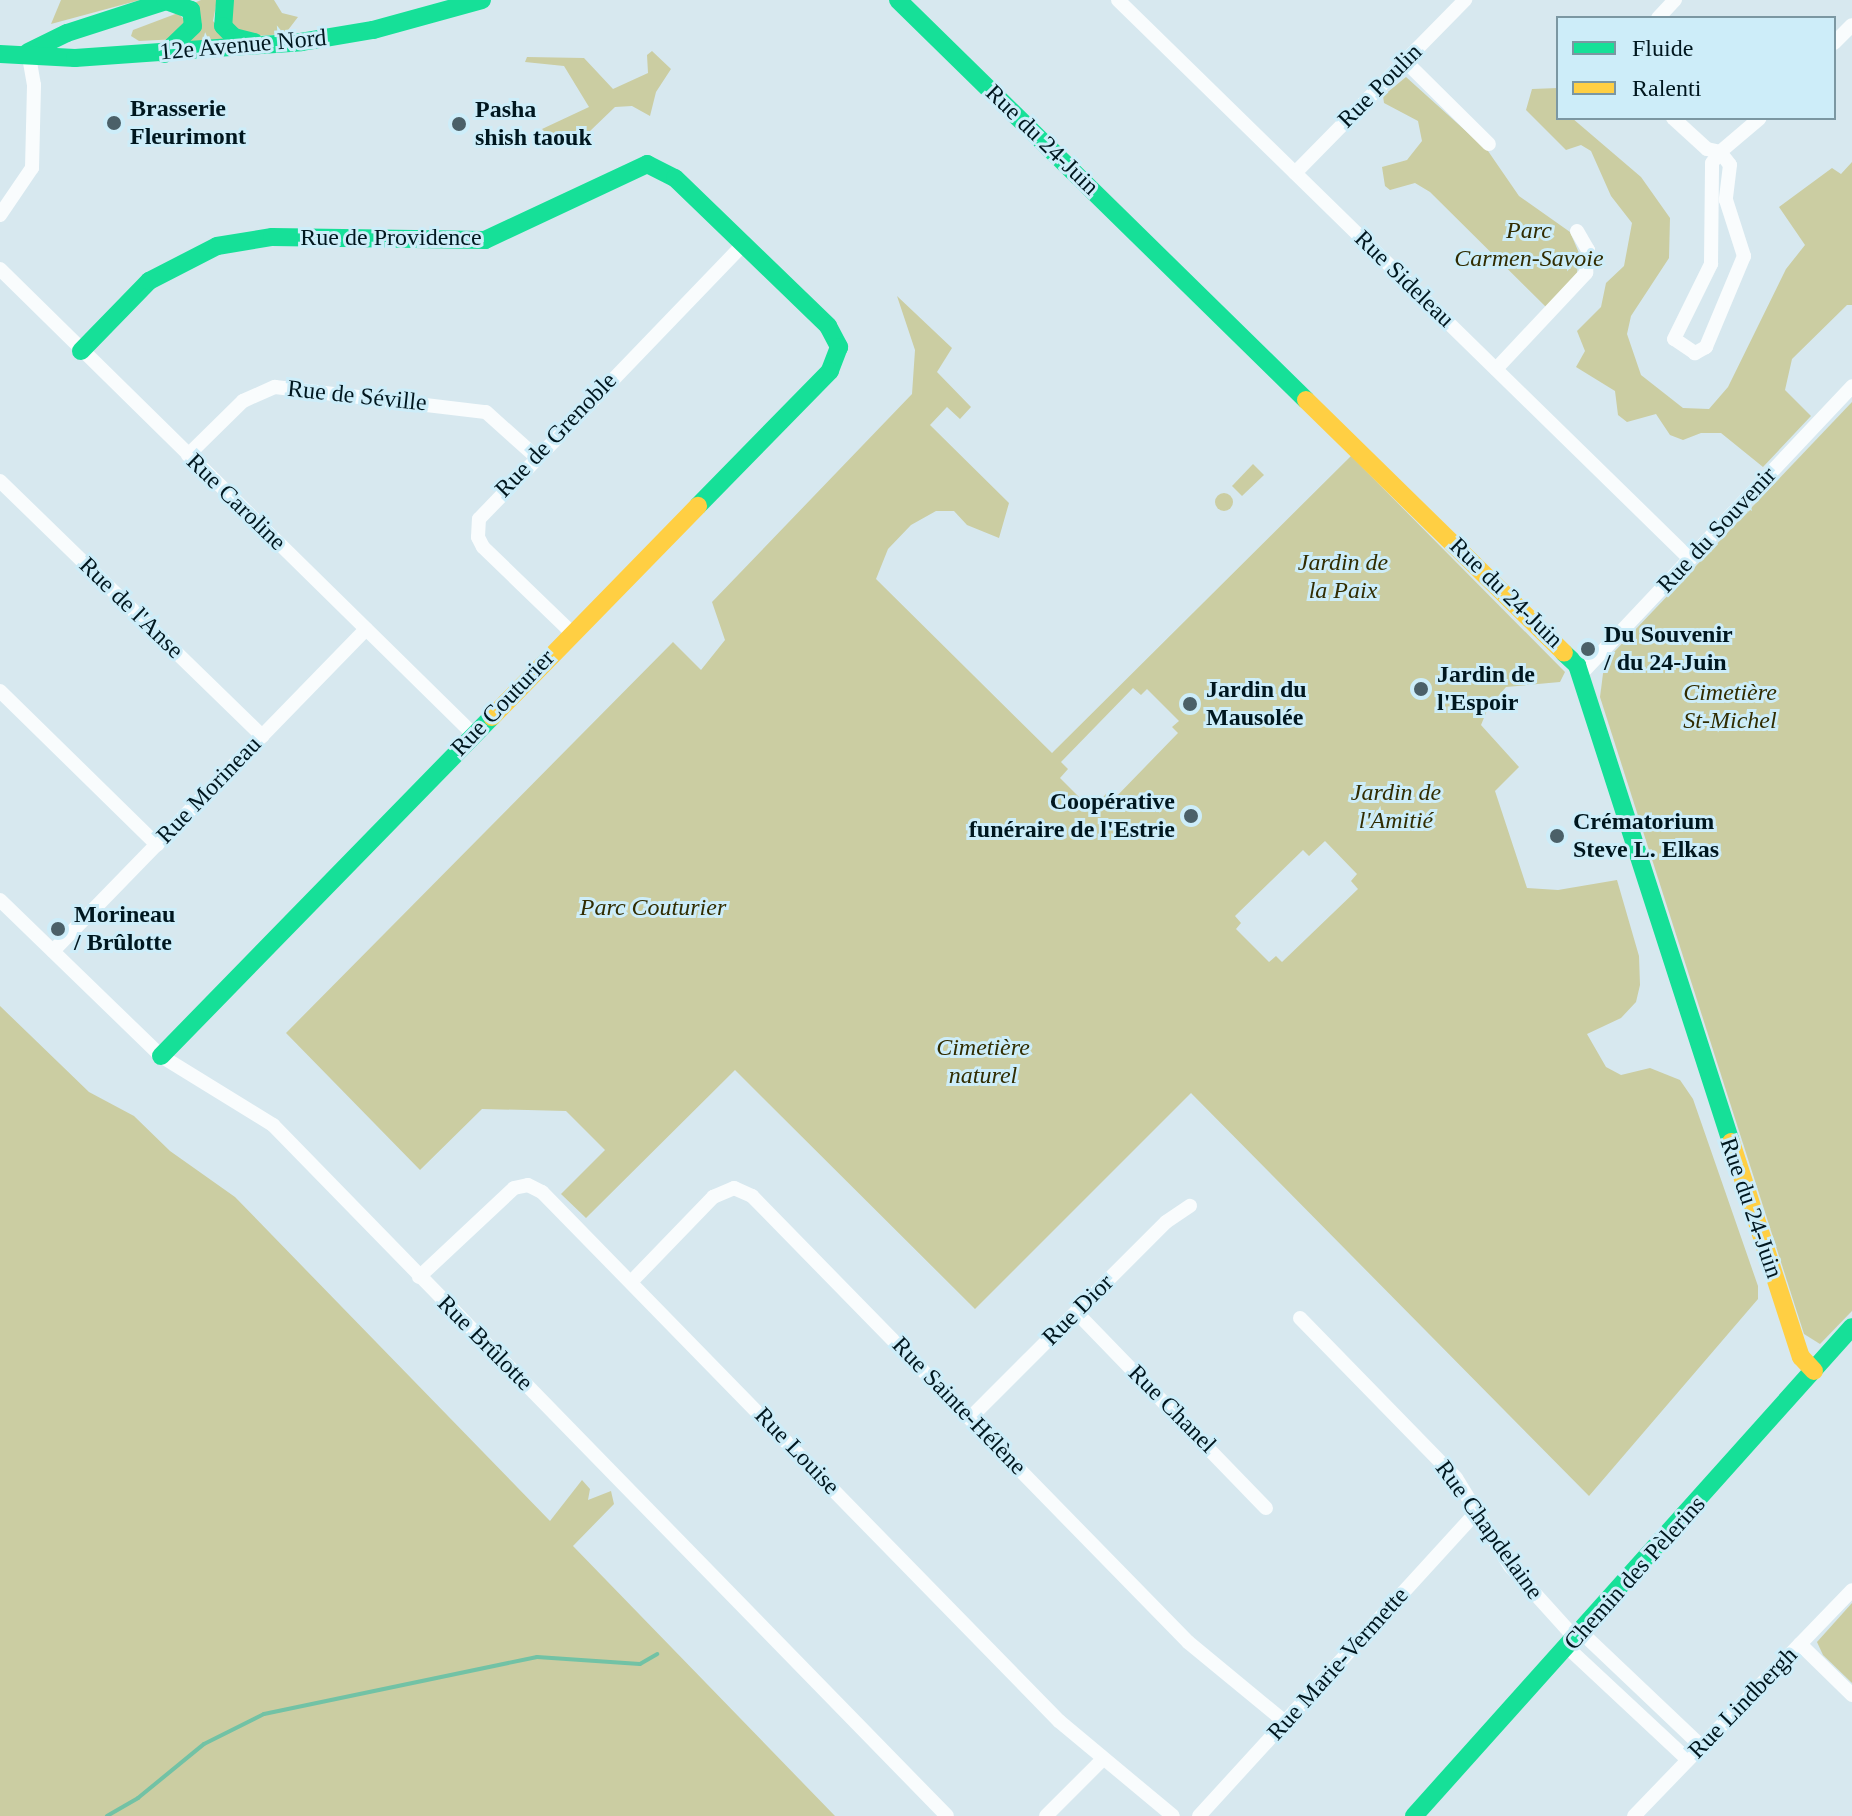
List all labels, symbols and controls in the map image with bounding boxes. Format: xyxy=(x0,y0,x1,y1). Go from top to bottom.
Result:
legend xyxy=(1556,16,1836,120)
street label: 12e Avenue Nord xyxy=(158,23,328,67)
text: Fluide xyxy=(1632,35,1693,61)
street label: Rue Poulin xyxy=(1332,38,1428,134)
text: Ralenti xyxy=(1632,75,1701,101)
street label: Rue du 24-Juin xyxy=(979,79,1105,201)
place label: Brasserie Fleurimont xyxy=(130,95,246,151)
place label: Pasha shish taouk xyxy=(475,96,592,152)
marker: Brasserie Fleurimont xyxy=(105,114,123,132)
marker: Pasha shish taouk xyxy=(450,115,468,133)
park label: Parc Carmen-Savoie xyxy=(1454,217,1604,273)
street label: Rue de Providence xyxy=(300,224,482,252)
street label: Rue Sideleau xyxy=(1348,224,1460,334)
street label: Rue de Grenoble xyxy=(489,367,623,503)
street label: Rue de Séville xyxy=(286,374,428,418)
street label: Rue Caroline xyxy=(180,447,292,557)
street label: Rue du Souvenir xyxy=(1651,461,1783,599)
street label: Rue du 24-Juin xyxy=(1443,532,1569,654)
park label: Jardin de la Paix xyxy=(1298,549,1388,605)
street label: Rue de l'Anse xyxy=(73,551,189,665)
place label: Du Souvenir / du 24-Juin xyxy=(1604,621,1733,677)
marker: Du Souvenir / du 24-Juin xyxy=(1579,640,1597,658)
street label: Rue Couturier xyxy=(445,644,561,762)
place label: Jardin de l'Espoir xyxy=(1437,661,1535,717)
place label: Jardin du Mausolée xyxy=(1206,676,1307,732)
park label: Cimetière St-Michel xyxy=(1683,679,1777,735)
marker: Jardin de l'Espoir xyxy=(1412,680,1430,698)
marker: Jardin du Mausolée xyxy=(1181,695,1199,713)
street label: Rue Morineau xyxy=(151,730,267,850)
park label: Jardin de l'Amitié xyxy=(1351,779,1441,835)
place label: Coopérative funéraire de l'Estrie xyxy=(969,788,1175,844)
marker: Coopérative funéraire de l'Estrie xyxy=(1182,807,1200,825)
place label: Crématorium Steve L. Elkas xyxy=(1573,808,1719,864)
marker: Crématorium Steve L. Elkas xyxy=(1548,827,1566,845)
park label: Parc Couturier xyxy=(580,894,726,922)
place label: Morineau / Brûlotte xyxy=(74,901,175,957)
marker: Morineau / Brûlotte xyxy=(49,920,67,938)
park label: Cimetière naturel xyxy=(936,1034,1030,1090)
street label: Rue du 24-Juin xyxy=(1714,1134,1788,1282)
street label: Rue Dior xyxy=(1036,1268,1120,1352)
street label: Rue Brûlotte xyxy=(431,1289,539,1397)
street label: Rue Sainte-Hélène xyxy=(886,1331,1032,1481)
street label: Rue Chanel xyxy=(1122,1359,1222,1459)
street label: Rue Louise xyxy=(748,1401,846,1501)
street label: Rue Chapdelaine xyxy=(1429,1455,1549,1605)
street label: Chemin des Pèlerins xyxy=(1558,1490,1712,1656)
street label: Rue Marie-Vermette xyxy=(1262,1581,1414,1747)
street label: Rue Lindbergh xyxy=(1683,1641,1803,1765)

